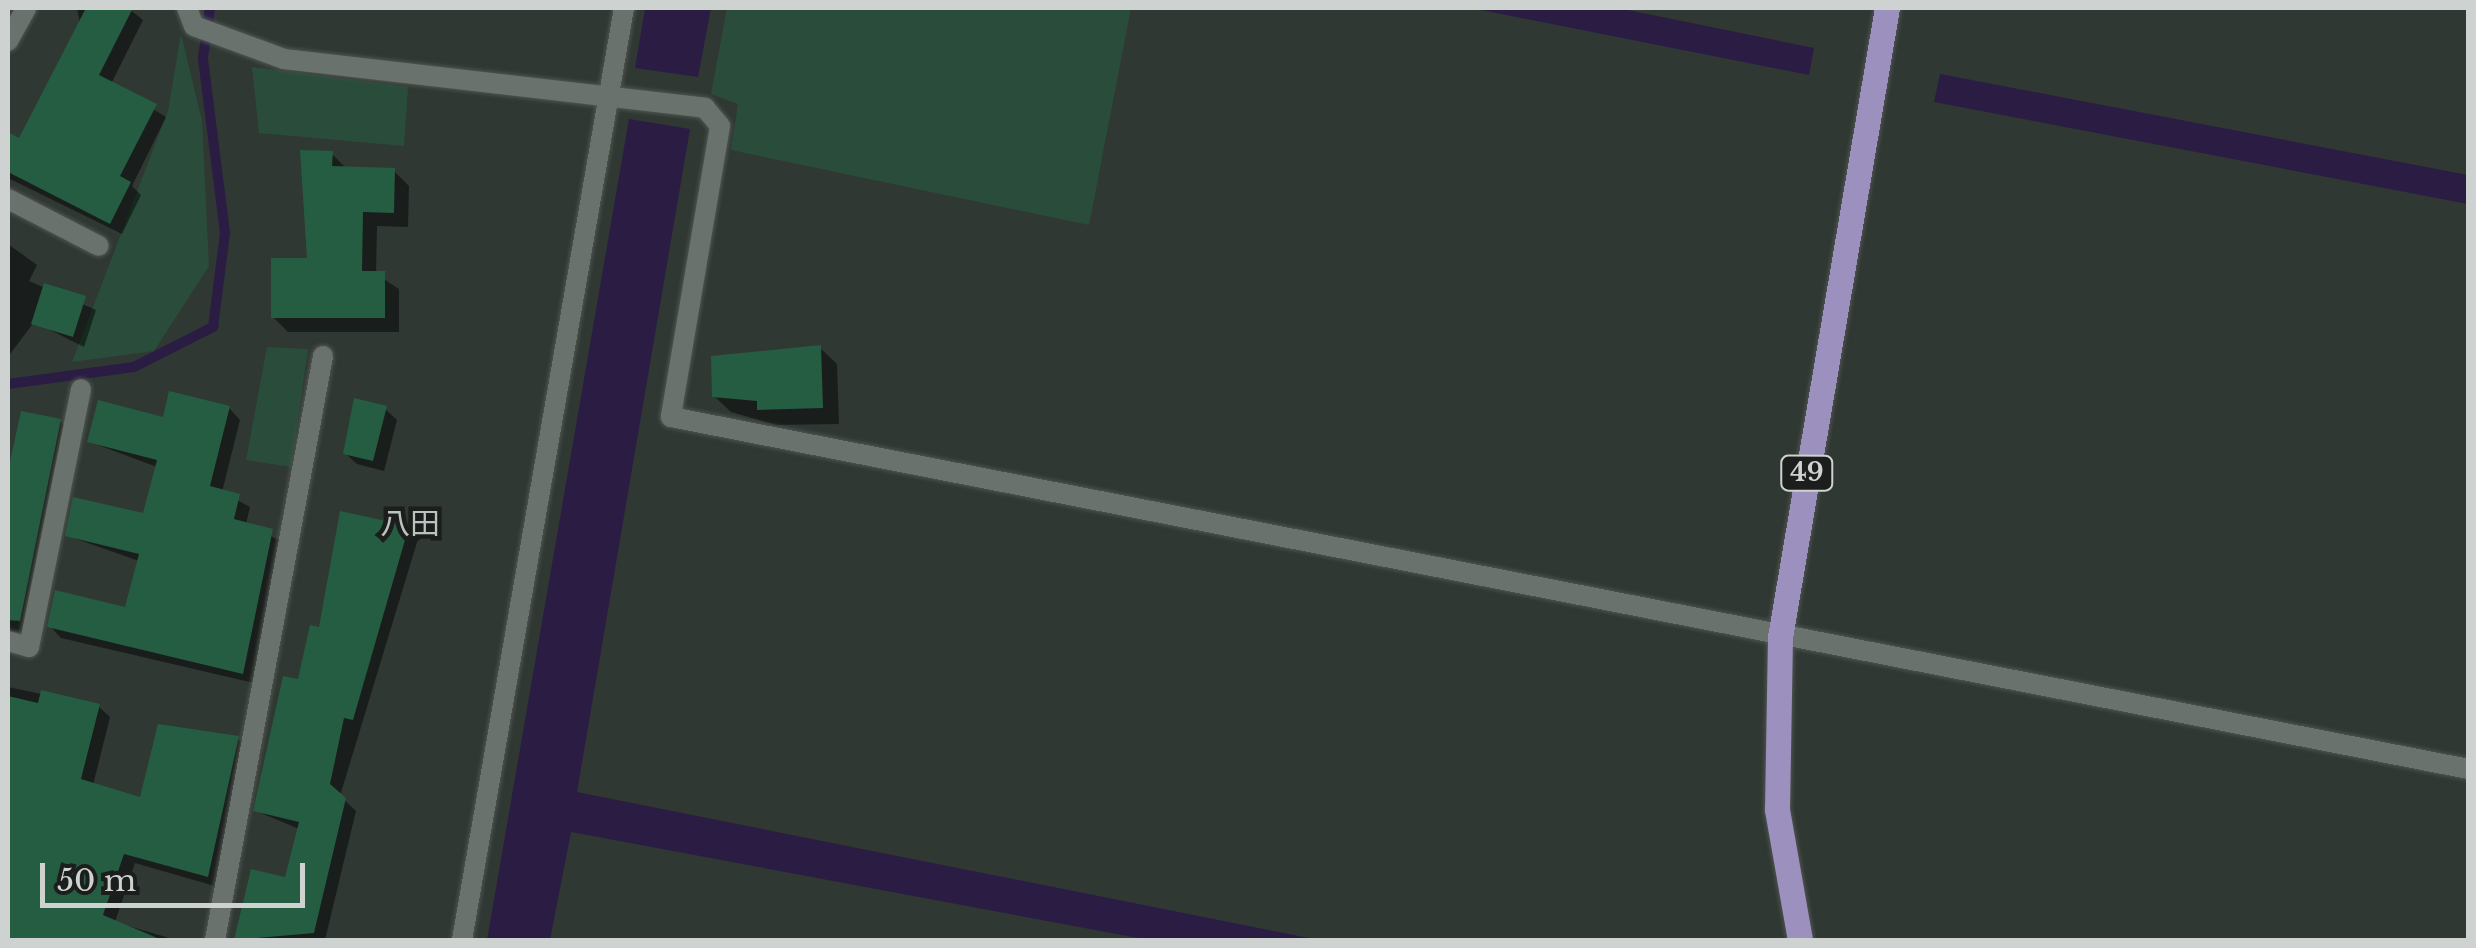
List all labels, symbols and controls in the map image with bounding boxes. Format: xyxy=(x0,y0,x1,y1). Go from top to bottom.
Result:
road number: 49 xyxy=(1780,453,1834,493)
district label: 八田 xyxy=(380,506,440,542)
scale bar xyxy=(45,843,310,905)
text: 50 m xyxy=(57,862,136,899)

